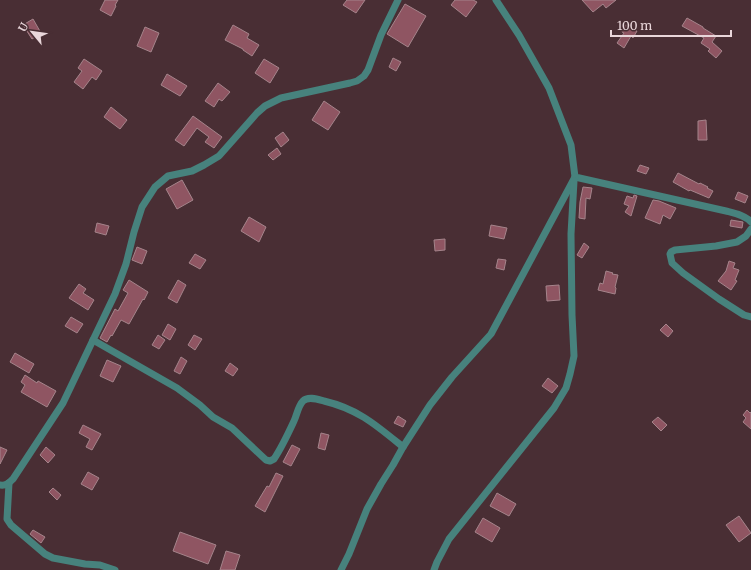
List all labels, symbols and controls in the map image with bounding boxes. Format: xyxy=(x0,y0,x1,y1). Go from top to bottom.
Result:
north arrow xyxy=(12,12,52,52)
scale bar xyxy=(611,12,731,38)
text: 100 m xyxy=(617,18,652,33)
text: U xyxy=(15,19,32,34)

